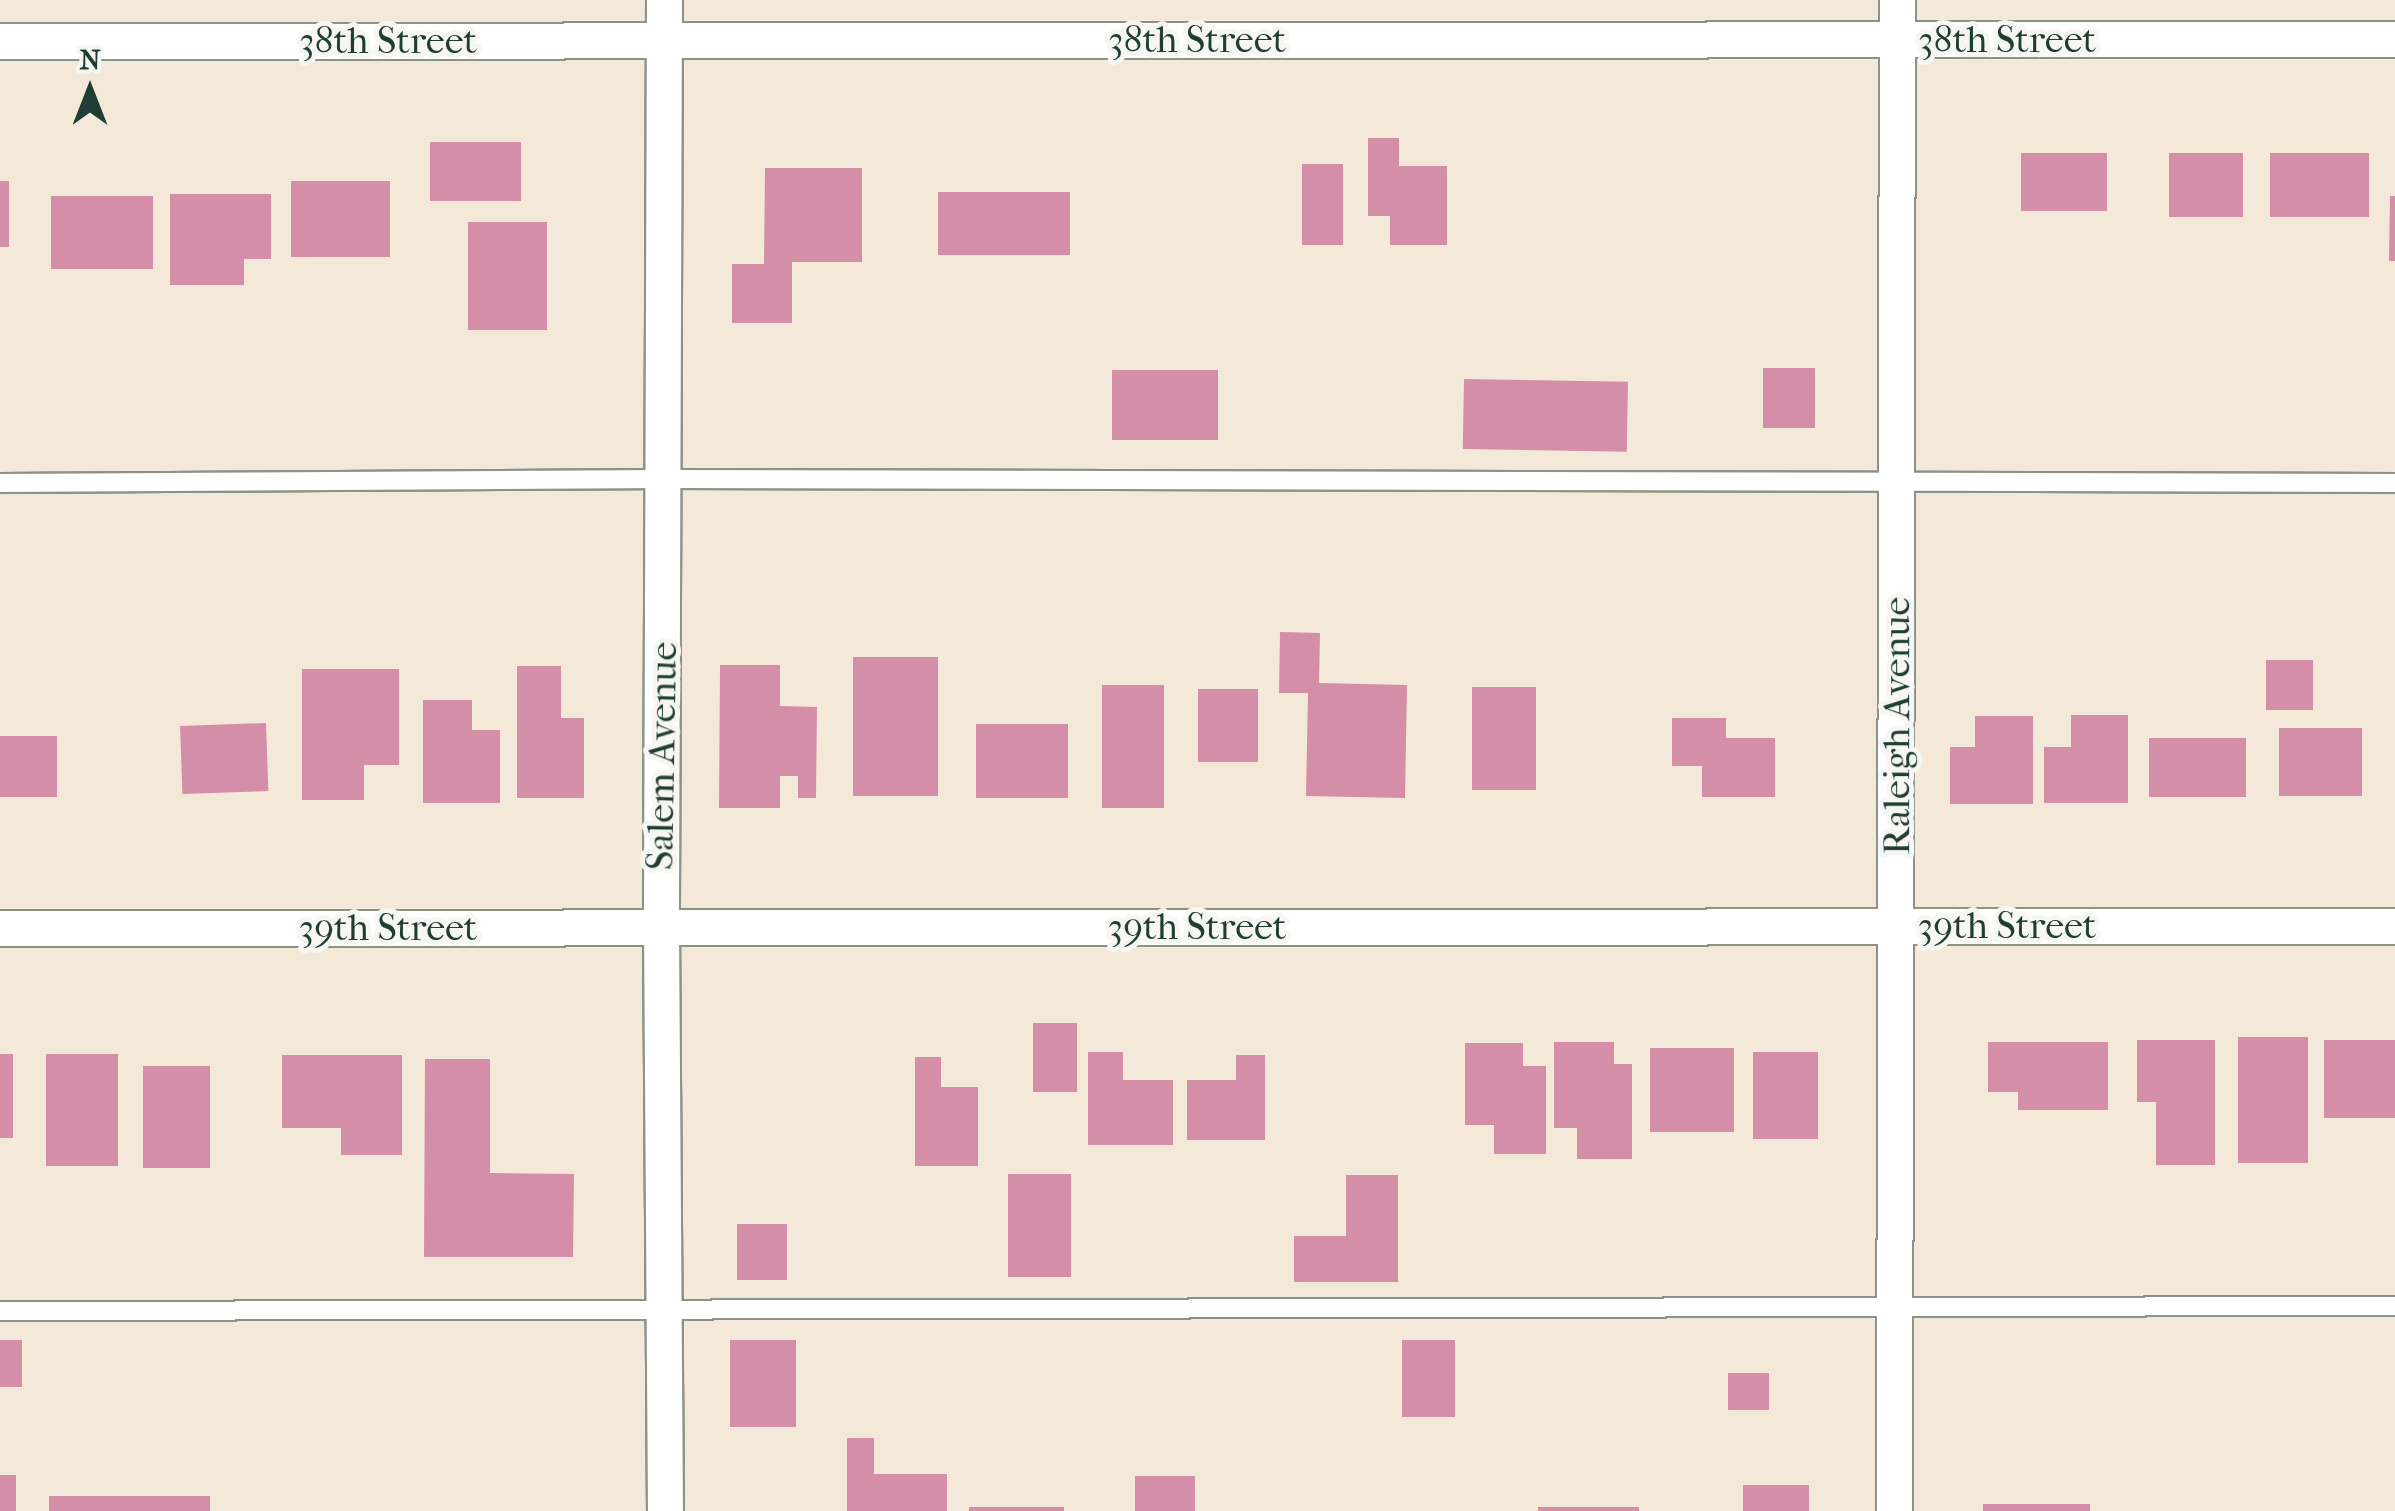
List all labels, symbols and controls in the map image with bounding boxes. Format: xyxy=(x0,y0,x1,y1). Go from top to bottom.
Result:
street label: 38th Street xyxy=(1108,17,1286,63)
street label: 38th Street xyxy=(1918,17,2096,63)
street label: 38th Street xyxy=(299,18,477,64)
north arrow xyxy=(40,40,140,140)
text: N xyxy=(79,43,101,76)
street label: Raleigh Avenue xyxy=(1874,597,1920,855)
street label: Salem Avenue xyxy=(637,641,687,871)
street label: 39th Street xyxy=(1918,903,2096,949)
street label: 39th Street xyxy=(1108,904,1286,950)
street label: 39th Street xyxy=(299,905,477,951)

